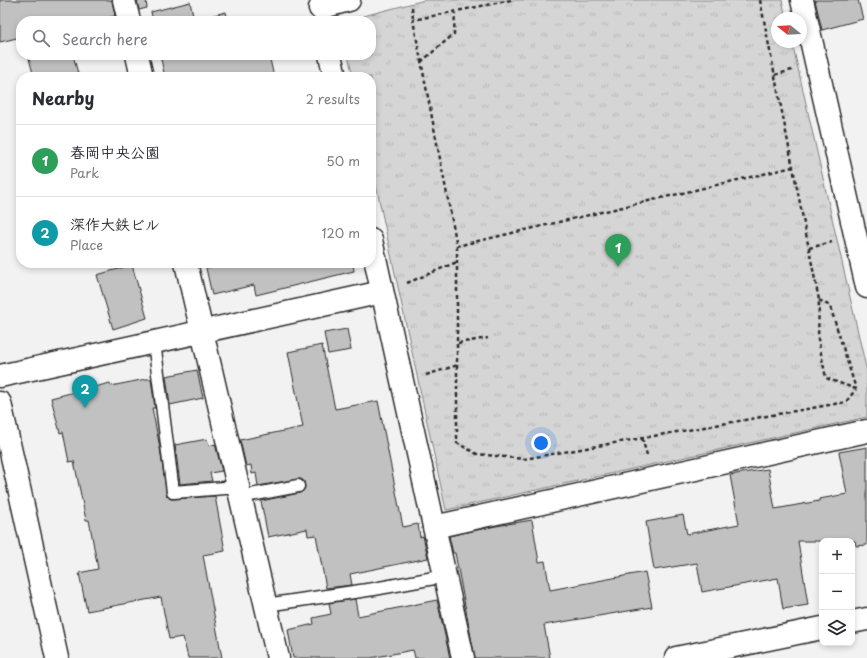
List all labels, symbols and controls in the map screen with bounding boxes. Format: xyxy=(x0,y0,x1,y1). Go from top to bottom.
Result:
north arrow xyxy=(771,12,807,48)
search box xyxy=(16,16,376,60)
icon: search xyxy=(30,27,52,49)
text: Search here xyxy=(62,27,148,50)
text: Nearby xyxy=(32,85,94,111)
text: 2 results xyxy=(306,89,360,108)
text: 春岡中央公園 xyxy=(70,140,160,163)
text: 1 xyxy=(42,151,48,170)
text: 50 m xyxy=(326,151,360,170)
text: Park xyxy=(70,163,99,182)
text: 深作大鉄ビル xyxy=(70,212,160,235)
text: 2 xyxy=(40,223,50,242)
text: 120 m xyxy=(321,223,360,242)
pin: 1 xyxy=(605,234,631,267)
text: Place xyxy=(70,235,103,254)
pin: 2 xyxy=(72,375,98,408)
your location xyxy=(531,433,551,453)
map controls xyxy=(819,538,855,646)
button: + xyxy=(819,538,855,574)
button: − xyxy=(819,574,855,610)
button: layers xyxy=(819,610,855,646)

